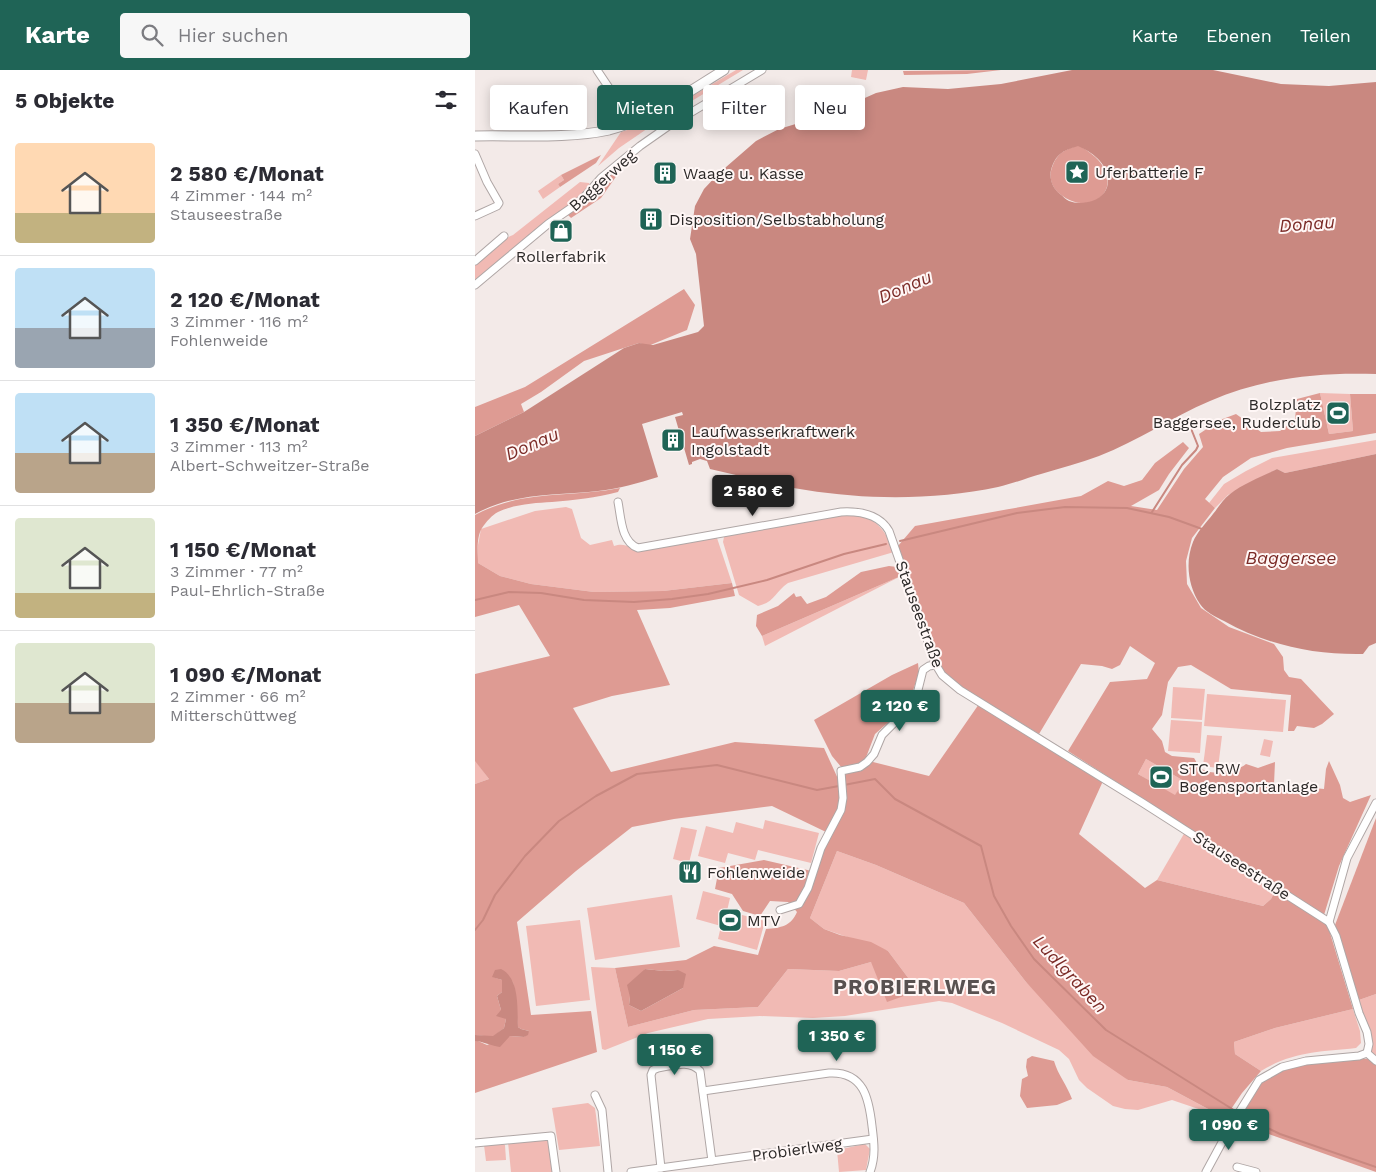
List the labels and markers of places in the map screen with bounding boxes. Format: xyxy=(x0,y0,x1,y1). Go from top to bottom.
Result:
place icon: Uferbatterie F xyxy=(1064,159,1090,185)
building icon: Waage u. Kasse xyxy=(652,160,678,186)
place label: Uferbatterie F xyxy=(1095,163,1204,182)
place label: Waage u. Kasse xyxy=(683,164,804,183)
building icon: Disposition/Selbstabholung xyxy=(638,206,664,232)
place label: Disposition/Selbstabholung xyxy=(669,210,885,229)
shop icon: Rollerfabrik xyxy=(548,218,574,244)
place label: Rollerfabrik xyxy=(516,247,606,266)
place label: Bolzplatz Baggersee, Ruderclub xyxy=(1153,395,1321,432)
sports icon: Bolzplatz Baggersee, Ruderclub xyxy=(1325,400,1351,426)
place label: Laufwasserkraftwerk Ingolstadt xyxy=(691,422,855,459)
building icon: Laufwasserkraftwerk Ingolstadt xyxy=(660,427,686,453)
pin: 2 580 € xyxy=(707,474,799,517)
pin: 2 120 € xyxy=(854,690,946,732)
place label: STC RW Bogensportanlage xyxy=(1179,759,1318,796)
sports icon: STC RW Bogensportanlage xyxy=(1148,764,1174,790)
restaurant icon: Fohlenweide xyxy=(677,859,703,885)
place label: Fohlenweide xyxy=(707,863,805,882)
sports icon: MTV xyxy=(717,907,743,933)
place label: MTV xyxy=(747,911,781,930)
pin: 1 350 € xyxy=(791,1020,883,1062)
pin: 1 150 € xyxy=(629,1034,721,1076)
pin: 1 090 € xyxy=(1183,1108,1275,1151)

